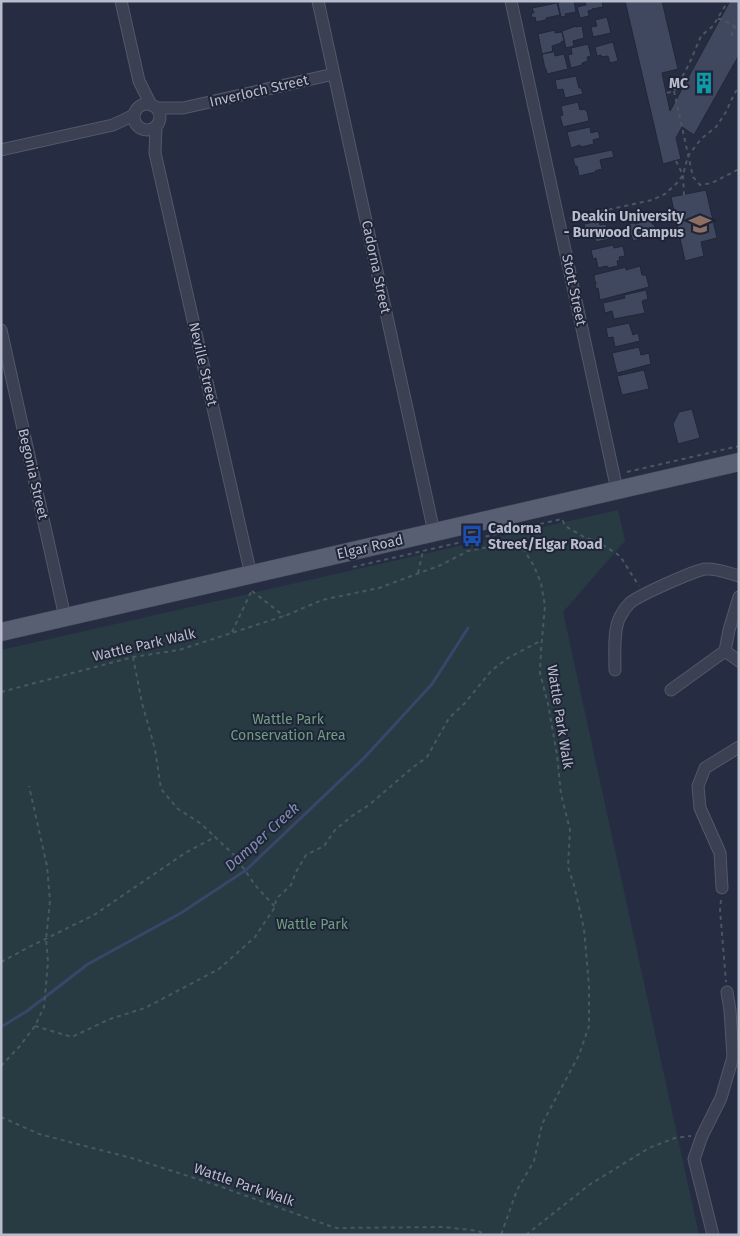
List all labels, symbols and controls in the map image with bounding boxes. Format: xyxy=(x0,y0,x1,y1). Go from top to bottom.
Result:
building icon: MC xyxy=(691,70,717,96)
street label: Inverloch Street xyxy=(208,71,311,111)
place label: MC xyxy=(669,75,688,92)
place label: Deakin University - Burwood Campus xyxy=(564,208,685,241)
school or university icon: Deakin University - Burwood Campus xyxy=(687,211,713,237)
street label: Cadorna Street xyxy=(358,219,394,316)
street label: Stott Street xyxy=(558,253,590,328)
street label: Neville Street xyxy=(185,320,221,408)
street label: Begonia Street xyxy=(14,427,52,522)
place label: Cadorna Street/Elgar Road xyxy=(488,520,603,553)
bus stop icon: Cadorna Street/Elgar Road xyxy=(459,523,485,549)
street label: Elgar Road xyxy=(335,531,405,563)
street label: Wattle Park Walk xyxy=(91,625,198,665)
street label: Wattle Park Walk xyxy=(543,664,577,771)
park label: Wattle Park Conservation Area xyxy=(231,711,346,744)
water label: Damper Creek xyxy=(221,799,303,875)
park label: Wattle Park xyxy=(276,916,349,933)
street label: Wattle Park Walk xyxy=(191,1160,297,1210)

